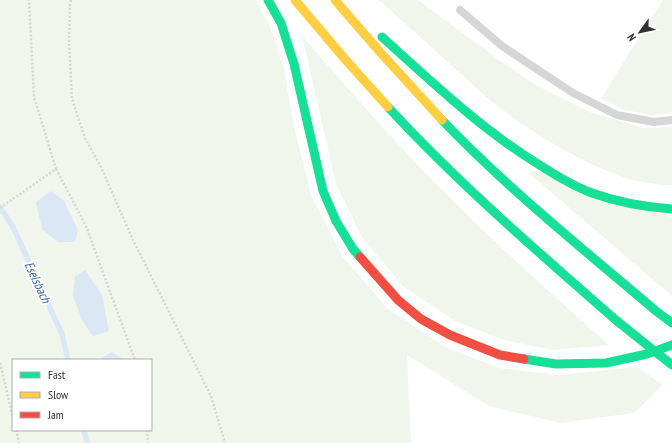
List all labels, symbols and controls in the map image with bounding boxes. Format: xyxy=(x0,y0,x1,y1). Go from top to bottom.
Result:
north arrow xyxy=(620,12,660,52)
text: N xyxy=(624,31,639,44)
water label: Eselsbach xyxy=(21,259,55,307)
legend xyxy=(12,359,152,431)
text: Fast xyxy=(48,367,66,382)
text: Slow xyxy=(48,387,69,402)
text: Jam xyxy=(47,407,64,422)

